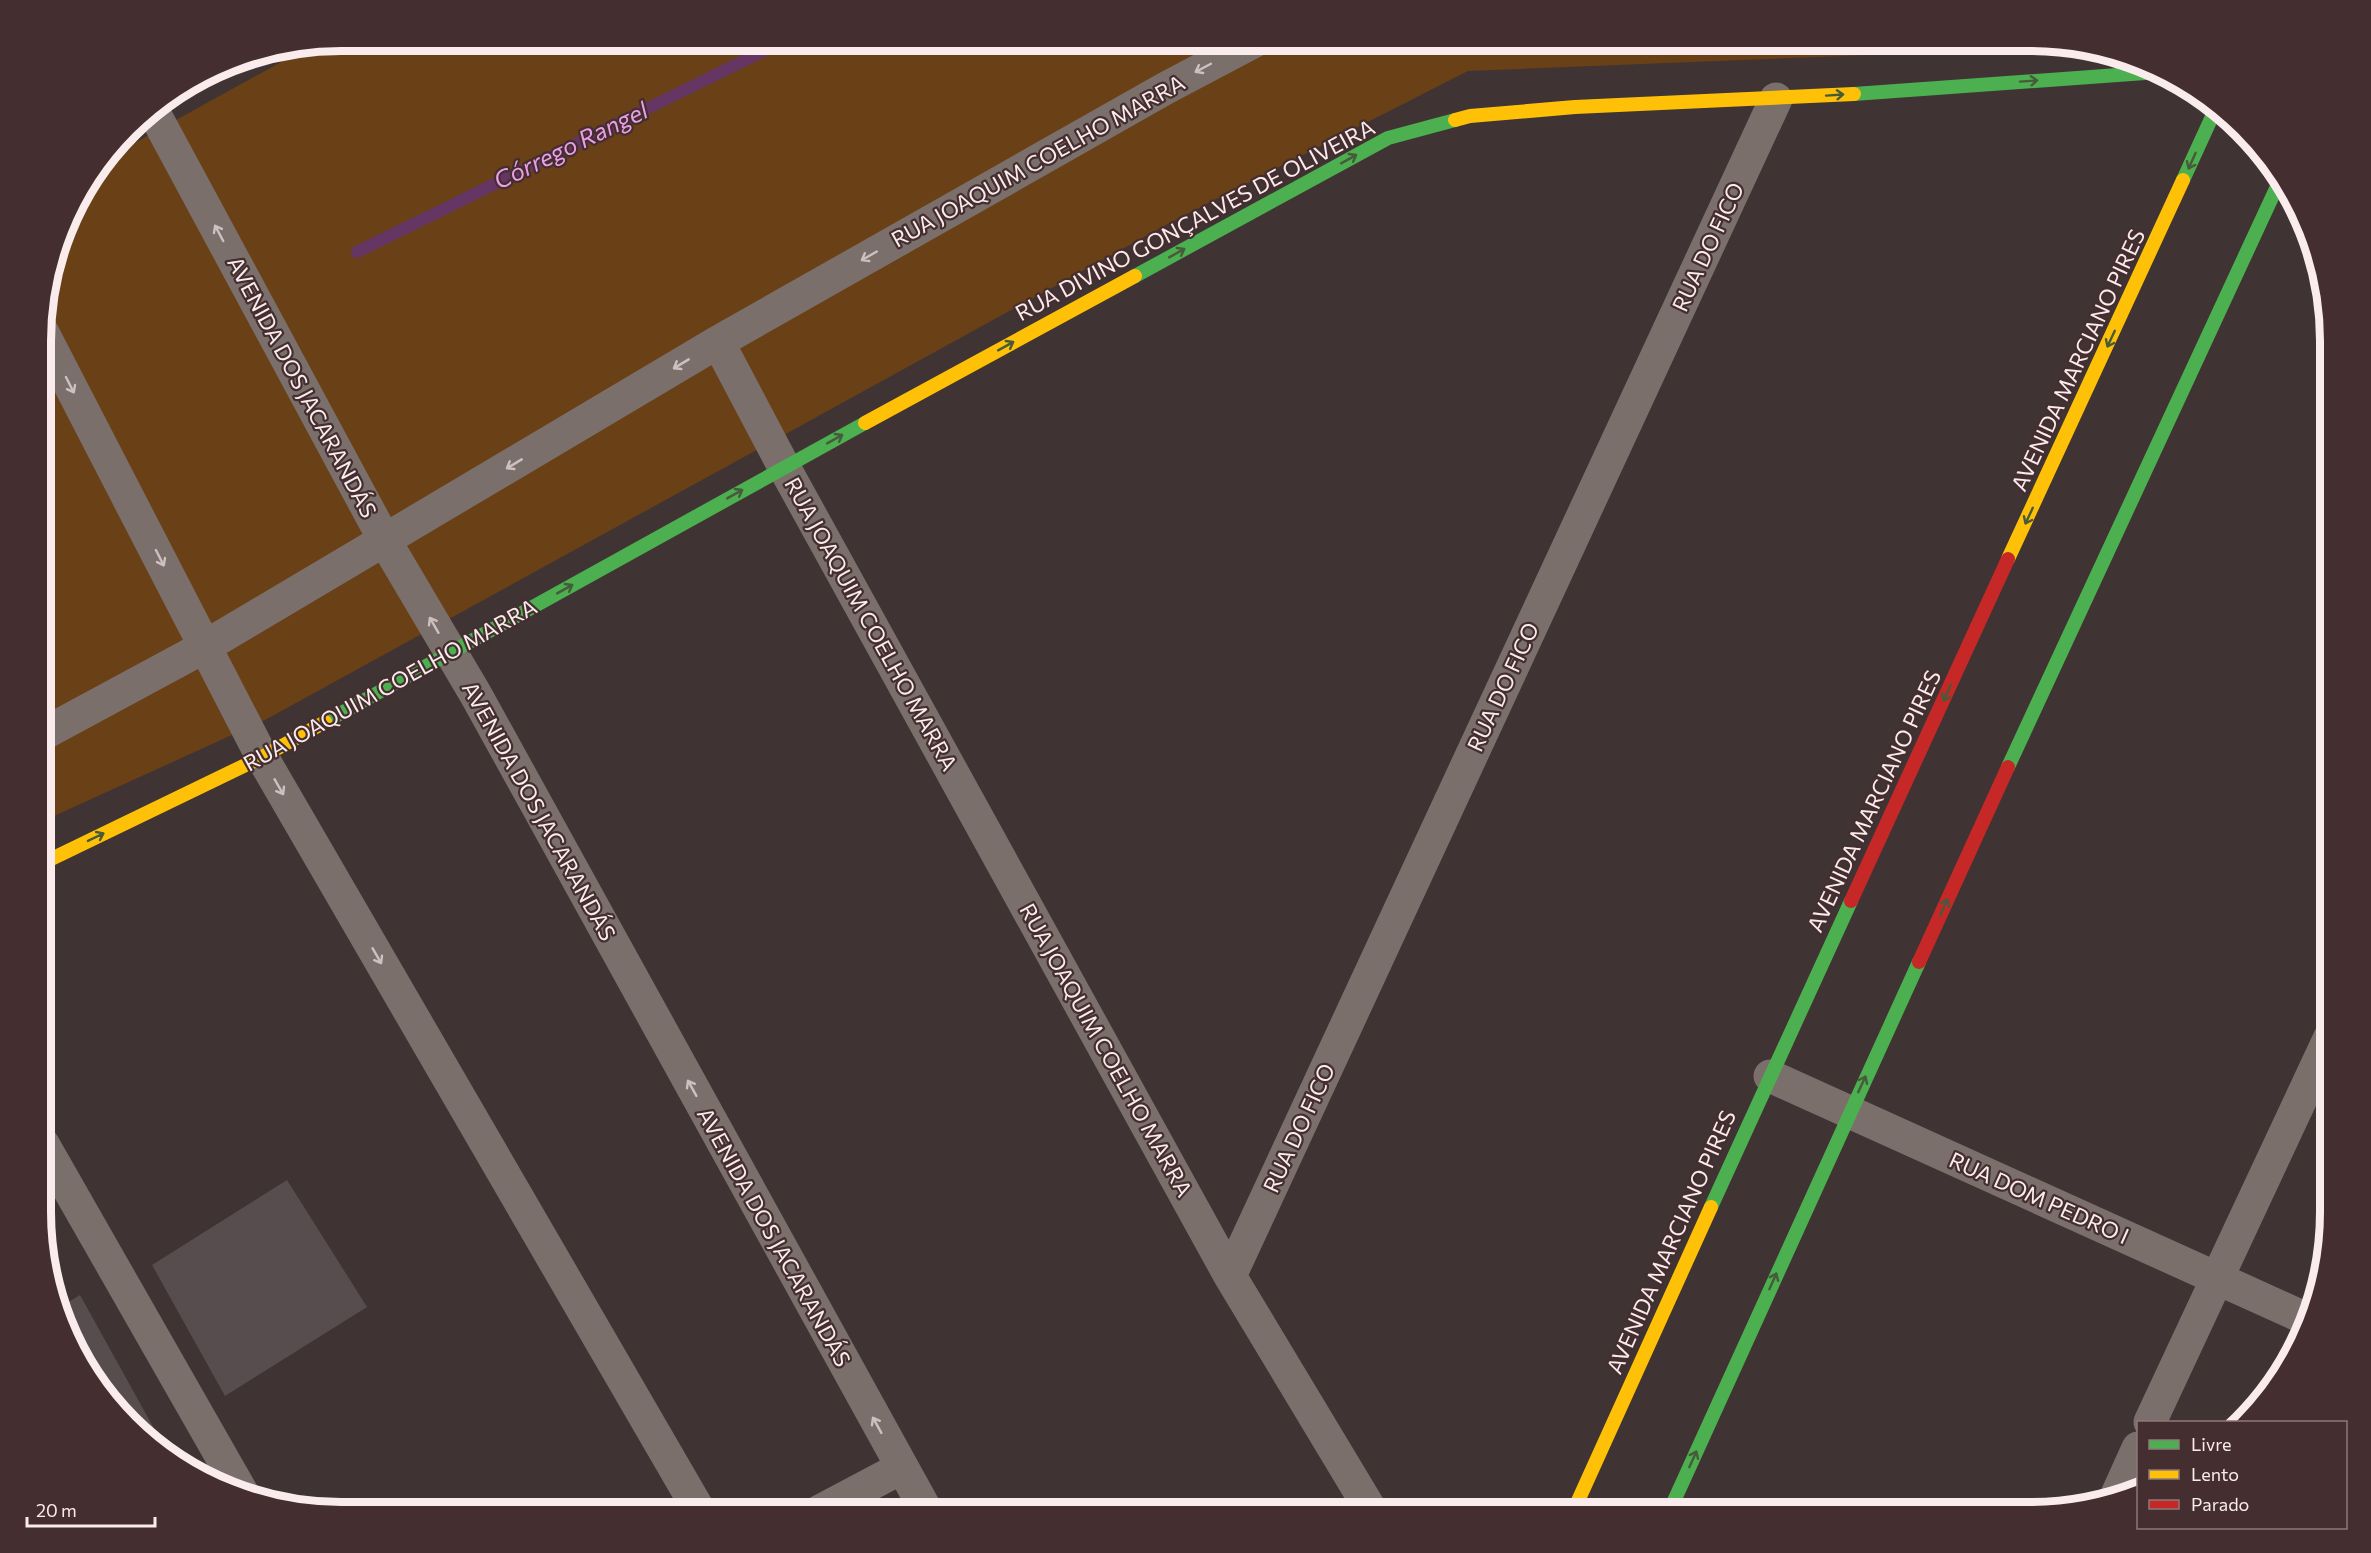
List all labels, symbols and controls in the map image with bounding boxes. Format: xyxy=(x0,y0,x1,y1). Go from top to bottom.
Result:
one-way arrow xyxy=(1195,63,1213,74)
street label: RUA JOAQUIM COELHO MARRA xyxy=(886,68,1189,253)
one-way arrow xyxy=(2019,76,2039,87)
one-way arrow xyxy=(1824,89,1844,100)
water label: Córrego Rangel xyxy=(489,94,653,194)
street label: RUA DIVINO GONÇALVES DE OLIVEIRA xyxy=(1011,113,1379,326)
one-way arrow xyxy=(2186,152,2197,170)
one-way arrow xyxy=(1339,153,1357,164)
street label: RUA DO FICO xyxy=(1666,178,1749,316)
street label: AVENIDA MARCIANO PIRES xyxy=(2005,224,2150,495)
one-way arrow xyxy=(213,225,225,242)
one-way arrow xyxy=(1168,247,1186,258)
one-way arrow xyxy=(861,251,878,263)
street label: AVENIDA DOS JACARANDÁS xyxy=(222,252,383,522)
one-way arrow xyxy=(2105,329,2117,347)
one-way arrow xyxy=(997,340,1014,352)
one-way arrow xyxy=(673,358,690,370)
one-way arrow xyxy=(65,376,76,394)
one-way arrow xyxy=(826,433,843,445)
one-way arrow xyxy=(506,458,523,470)
street label: RUA JOAQUIM COELHO MARRA xyxy=(779,472,964,775)
one-way arrow xyxy=(726,488,743,500)
one-way arrow xyxy=(2023,506,2035,524)
one-way arrow xyxy=(155,549,166,567)
one-way arrow xyxy=(556,583,573,595)
street label: RUA JOAQUIM COELHO MARRA xyxy=(238,592,541,777)
one-way arrow xyxy=(427,617,439,634)
street label: RUA DO FICO xyxy=(1461,618,1544,756)
street label: AVENIDA MARCIANO PIRES xyxy=(1801,665,1946,936)
street label: AVENIDA DOS JACARANDÁS xyxy=(457,677,622,945)
one-way arrow xyxy=(1941,683,1953,701)
one-way arrow xyxy=(273,778,285,795)
one-way arrow xyxy=(86,831,104,843)
street label: RUA JOAQUIM COELHO MARRA xyxy=(1014,898,1199,1201)
one-way arrow xyxy=(1939,898,1950,916)
one-way arrow xyxy=(371,947,383,964)
street label: RUA DO FICO xyxy=(1257,1059,1340,1197)
one-way arrow xyxy=(1857,1075,1869,1093)
one-way arrow xyxy=(686,1080,697,1098)
street label: AVENIDA DOS JACARANDÁS xyxy=(692,1103,857,1371)
street label: AVENIDA MARCIANO PIRES xyxy=(1600,1106,1741,1378)
street label: RUA DOM PEDRO I xyxy=(1945,1146,2133,1249)
one-way arrow xyxy=(1768,1272,1780,1290)
one-way arrow xyxy=(871,1417,883,1434)
legend xyxy=(2137,1421,2347,1529)
text: Livre xyxy=(2191,1433,2232,1455)
one-way arrow xyxy=(1688,1450,1700,1468)
text: Lento xyxy=(2191,1463,2239,1485)
scale bar xyxy=(27,1490,154,1528)
text: Parado xyxy=(2191,1493,2249,1515)
text: 20 m xyxy=(36,1499,77,1521)

